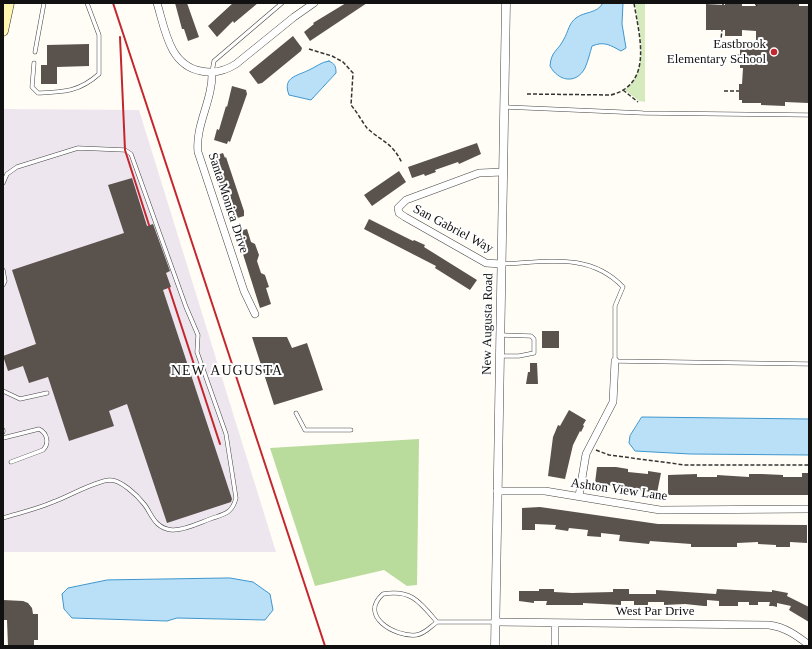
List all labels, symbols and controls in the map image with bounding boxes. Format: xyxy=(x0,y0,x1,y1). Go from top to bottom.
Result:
place label: Eastbrook Elementary School xyxy=(667,37,766,68)
marker: Eastbrook Elementary School xyxy=(769,47,779,57)
street label: Santa Monica Drive xyxy=(204,151,252,255)
street label: San Gabriel Way xyxy=(410,201,496,257)
street label: New Augusta Road xyxy=(479,273,497,375)
district label: NEW AUGUSTA xyxy=(171,363,283,379)
street label: Ashton View Lane xyxy=(570,475,668,505)
street label: West Par Drive xyxy=(615,604,695,620)

